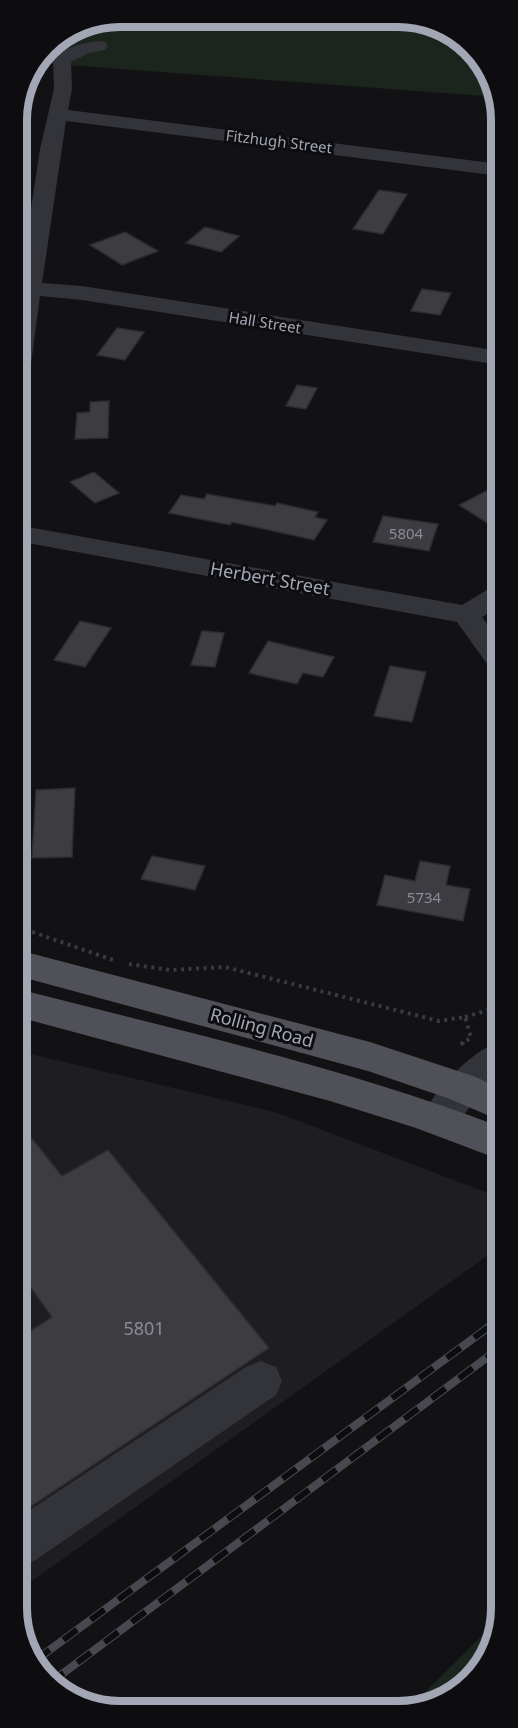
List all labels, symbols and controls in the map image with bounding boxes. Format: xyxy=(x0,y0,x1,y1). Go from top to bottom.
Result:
street label: Fitzhugh Street xyxy=(225,125,334,158)
street label: Hall Street xyxy=(227,306,303,338)
house number: 5804 xyxy=(389,523,424,543)
street label: Herbert Street xyxy=(208,556,332,600)
house number: 5734 xyxy=(407,887,442,907)
street label: Rolling Road xyxy=(208,1002,316,1052)
house number: 5801 xyxy=(123,1316,165,1340)

